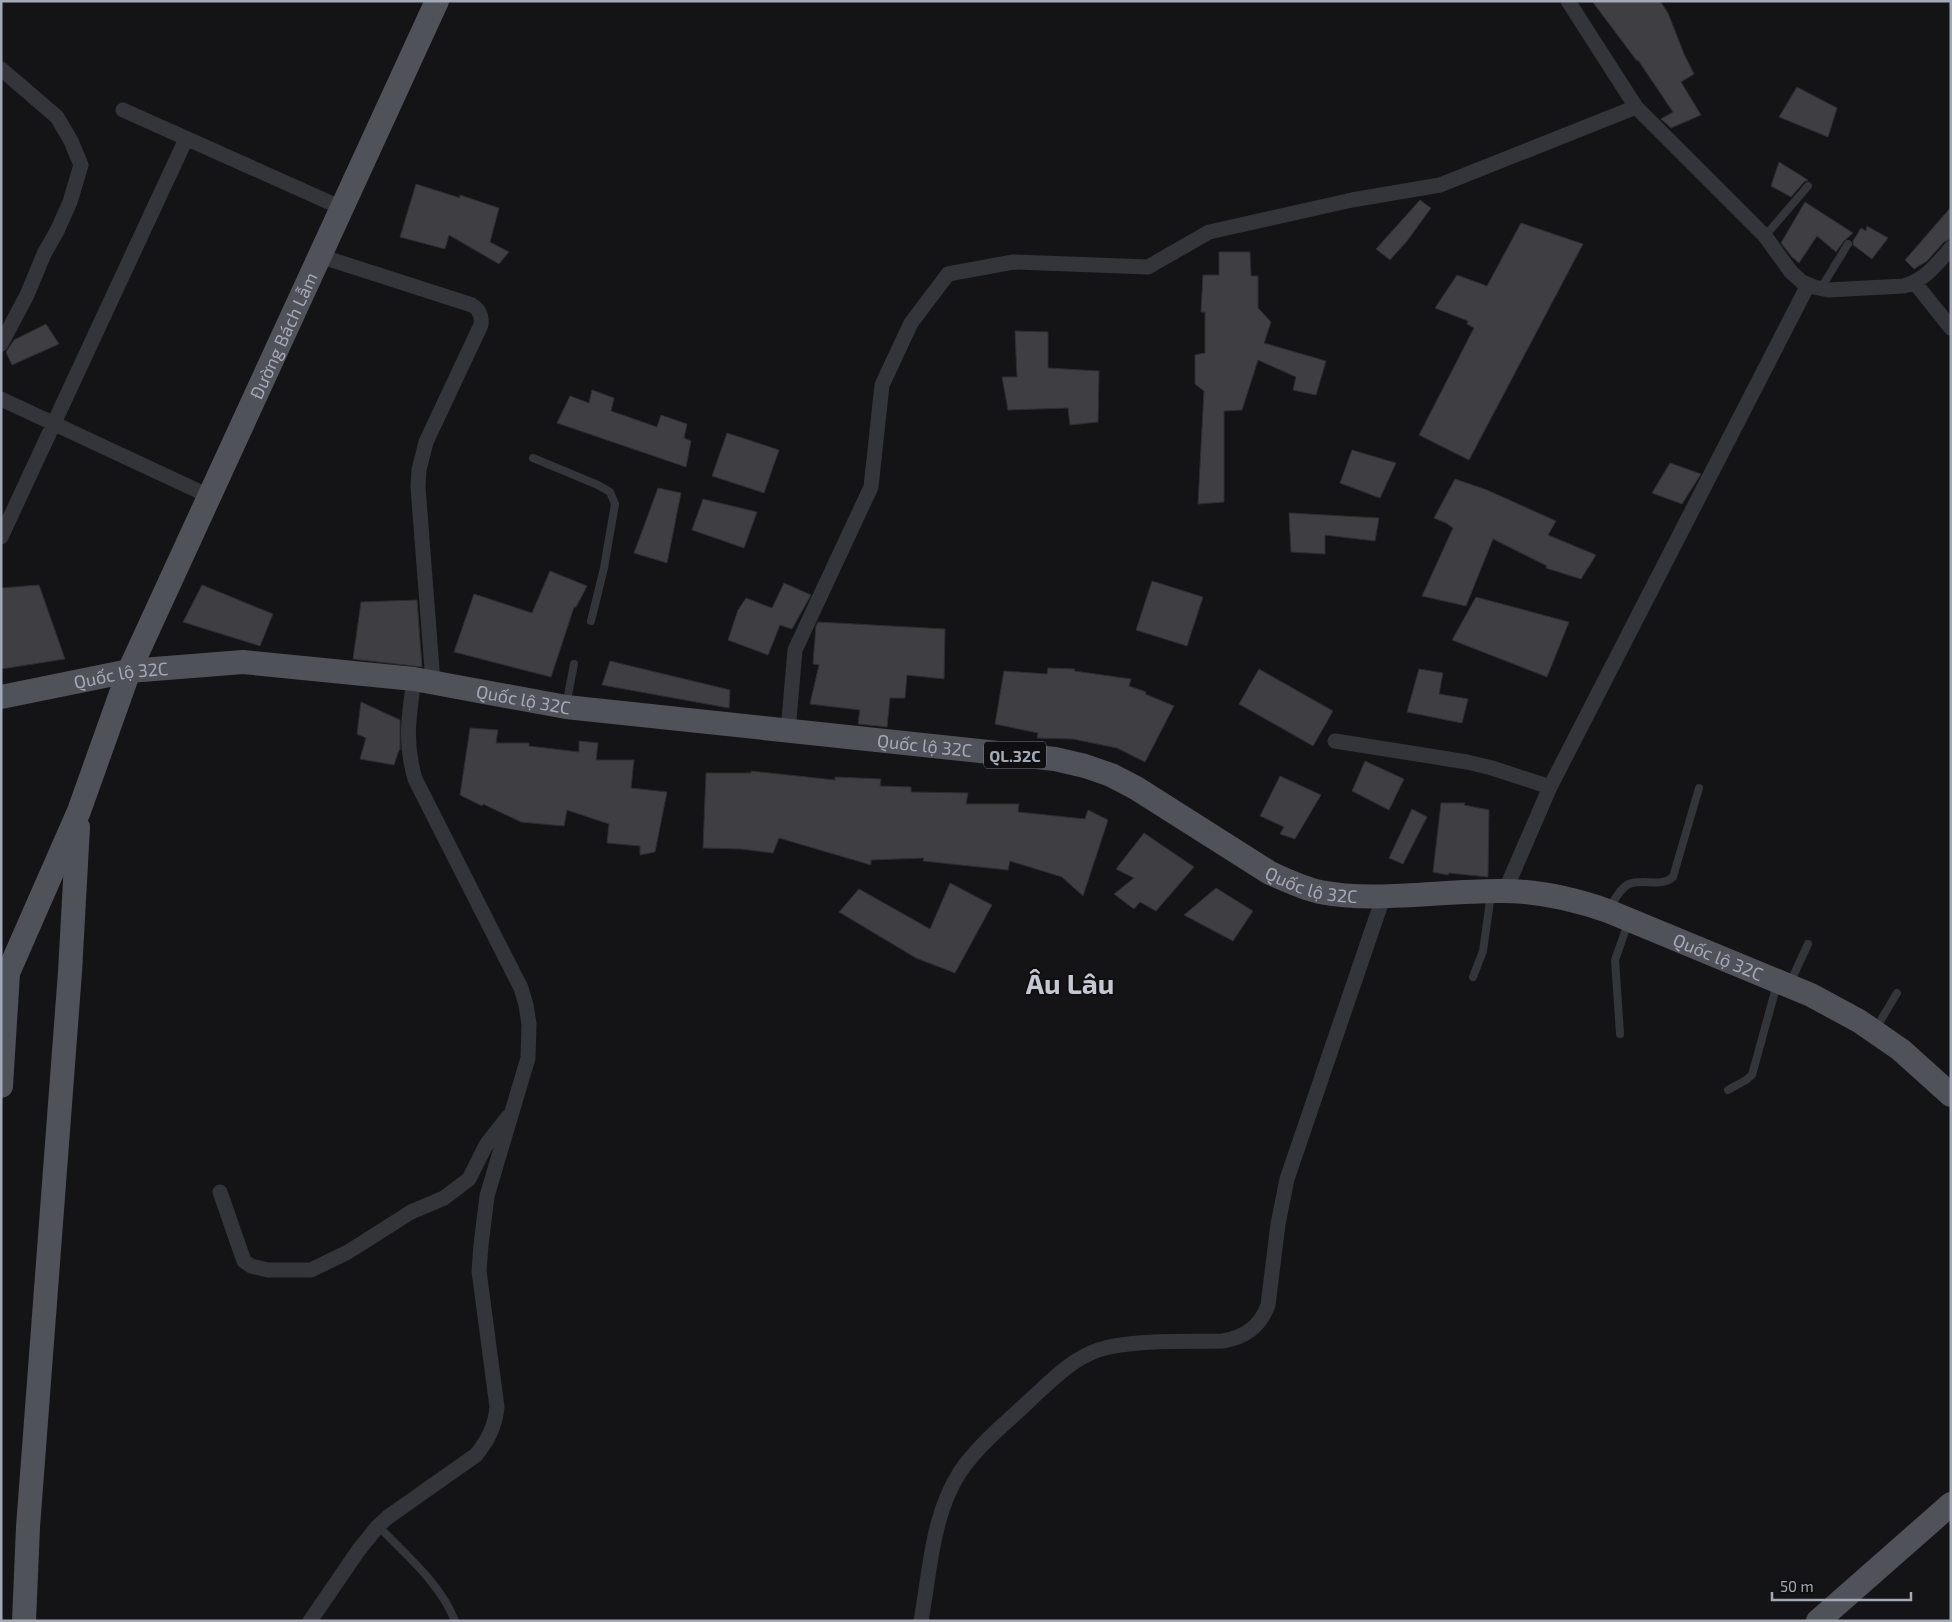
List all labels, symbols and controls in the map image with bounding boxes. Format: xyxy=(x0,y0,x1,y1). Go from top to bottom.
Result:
street label: Đường Bách Lẫm xyxy=(245,269,322,402)
street label: Quốc lộ 32C xyxy=(72,657,169,693)
street label: Quốc lộ 32C xyxy=(474,680,572,719)
street label: Quốc lộ 32C xyxy=(876,729,973,761)
road number: QL.32C xyxy=(984,742,1046,768)
street label: Quốc lộ 32C xyxy=(1262,861,1358,907)
street label: Quốc lộ 32C xyxy=(1670,928,1767,985)
district label: Âu Lâu xyxy=(1026,966,1114,1000)
scale bar xyxy=(1772,1570,1911,1602)
text: 50 m xyxy=(1780,1577,1814,1595)

